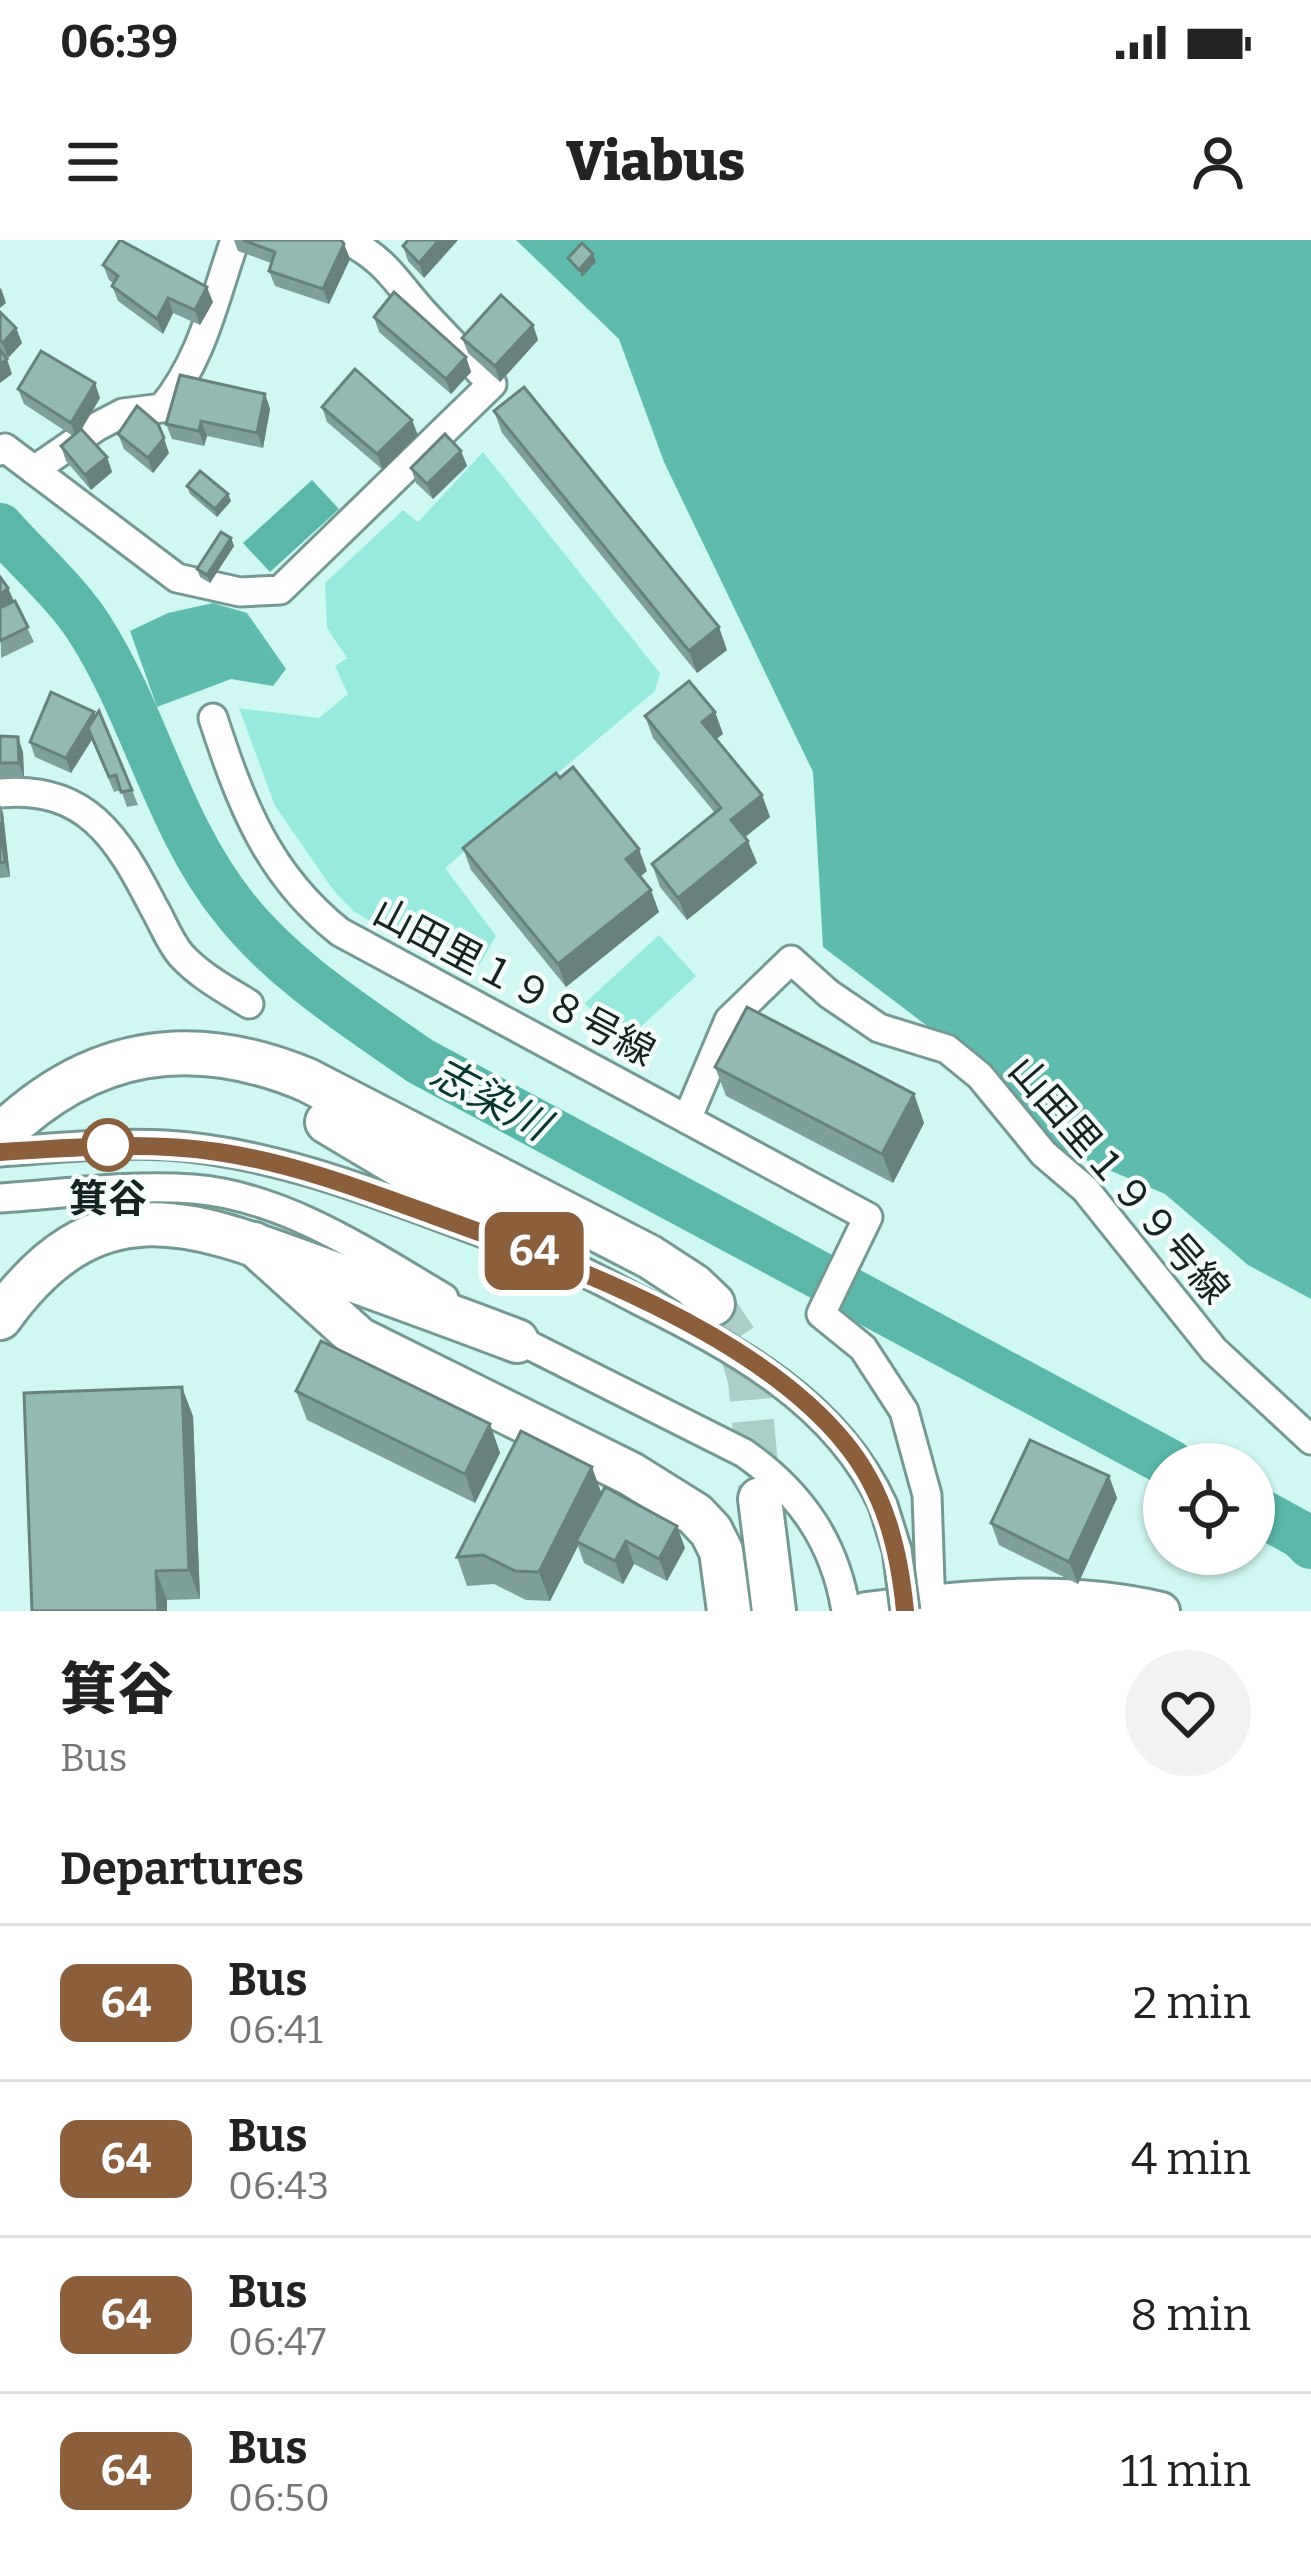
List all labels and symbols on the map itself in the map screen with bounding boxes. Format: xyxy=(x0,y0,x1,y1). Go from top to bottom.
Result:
street label: 山田里１９８号線 xyxy=(365,888,663,1076)
water label: 志染川 xyxy=(423,1047,561,1153)
street label: 山田里１９９号線 xyxy=(999,1047,1239,1313)
marker: 箕谷 xyxy=(83,1120,133,1170)
place label: 箕谷 xyxy=(69,1176,147,1222)
line badge: 64 xyxy=(480,1212,588,1290)

